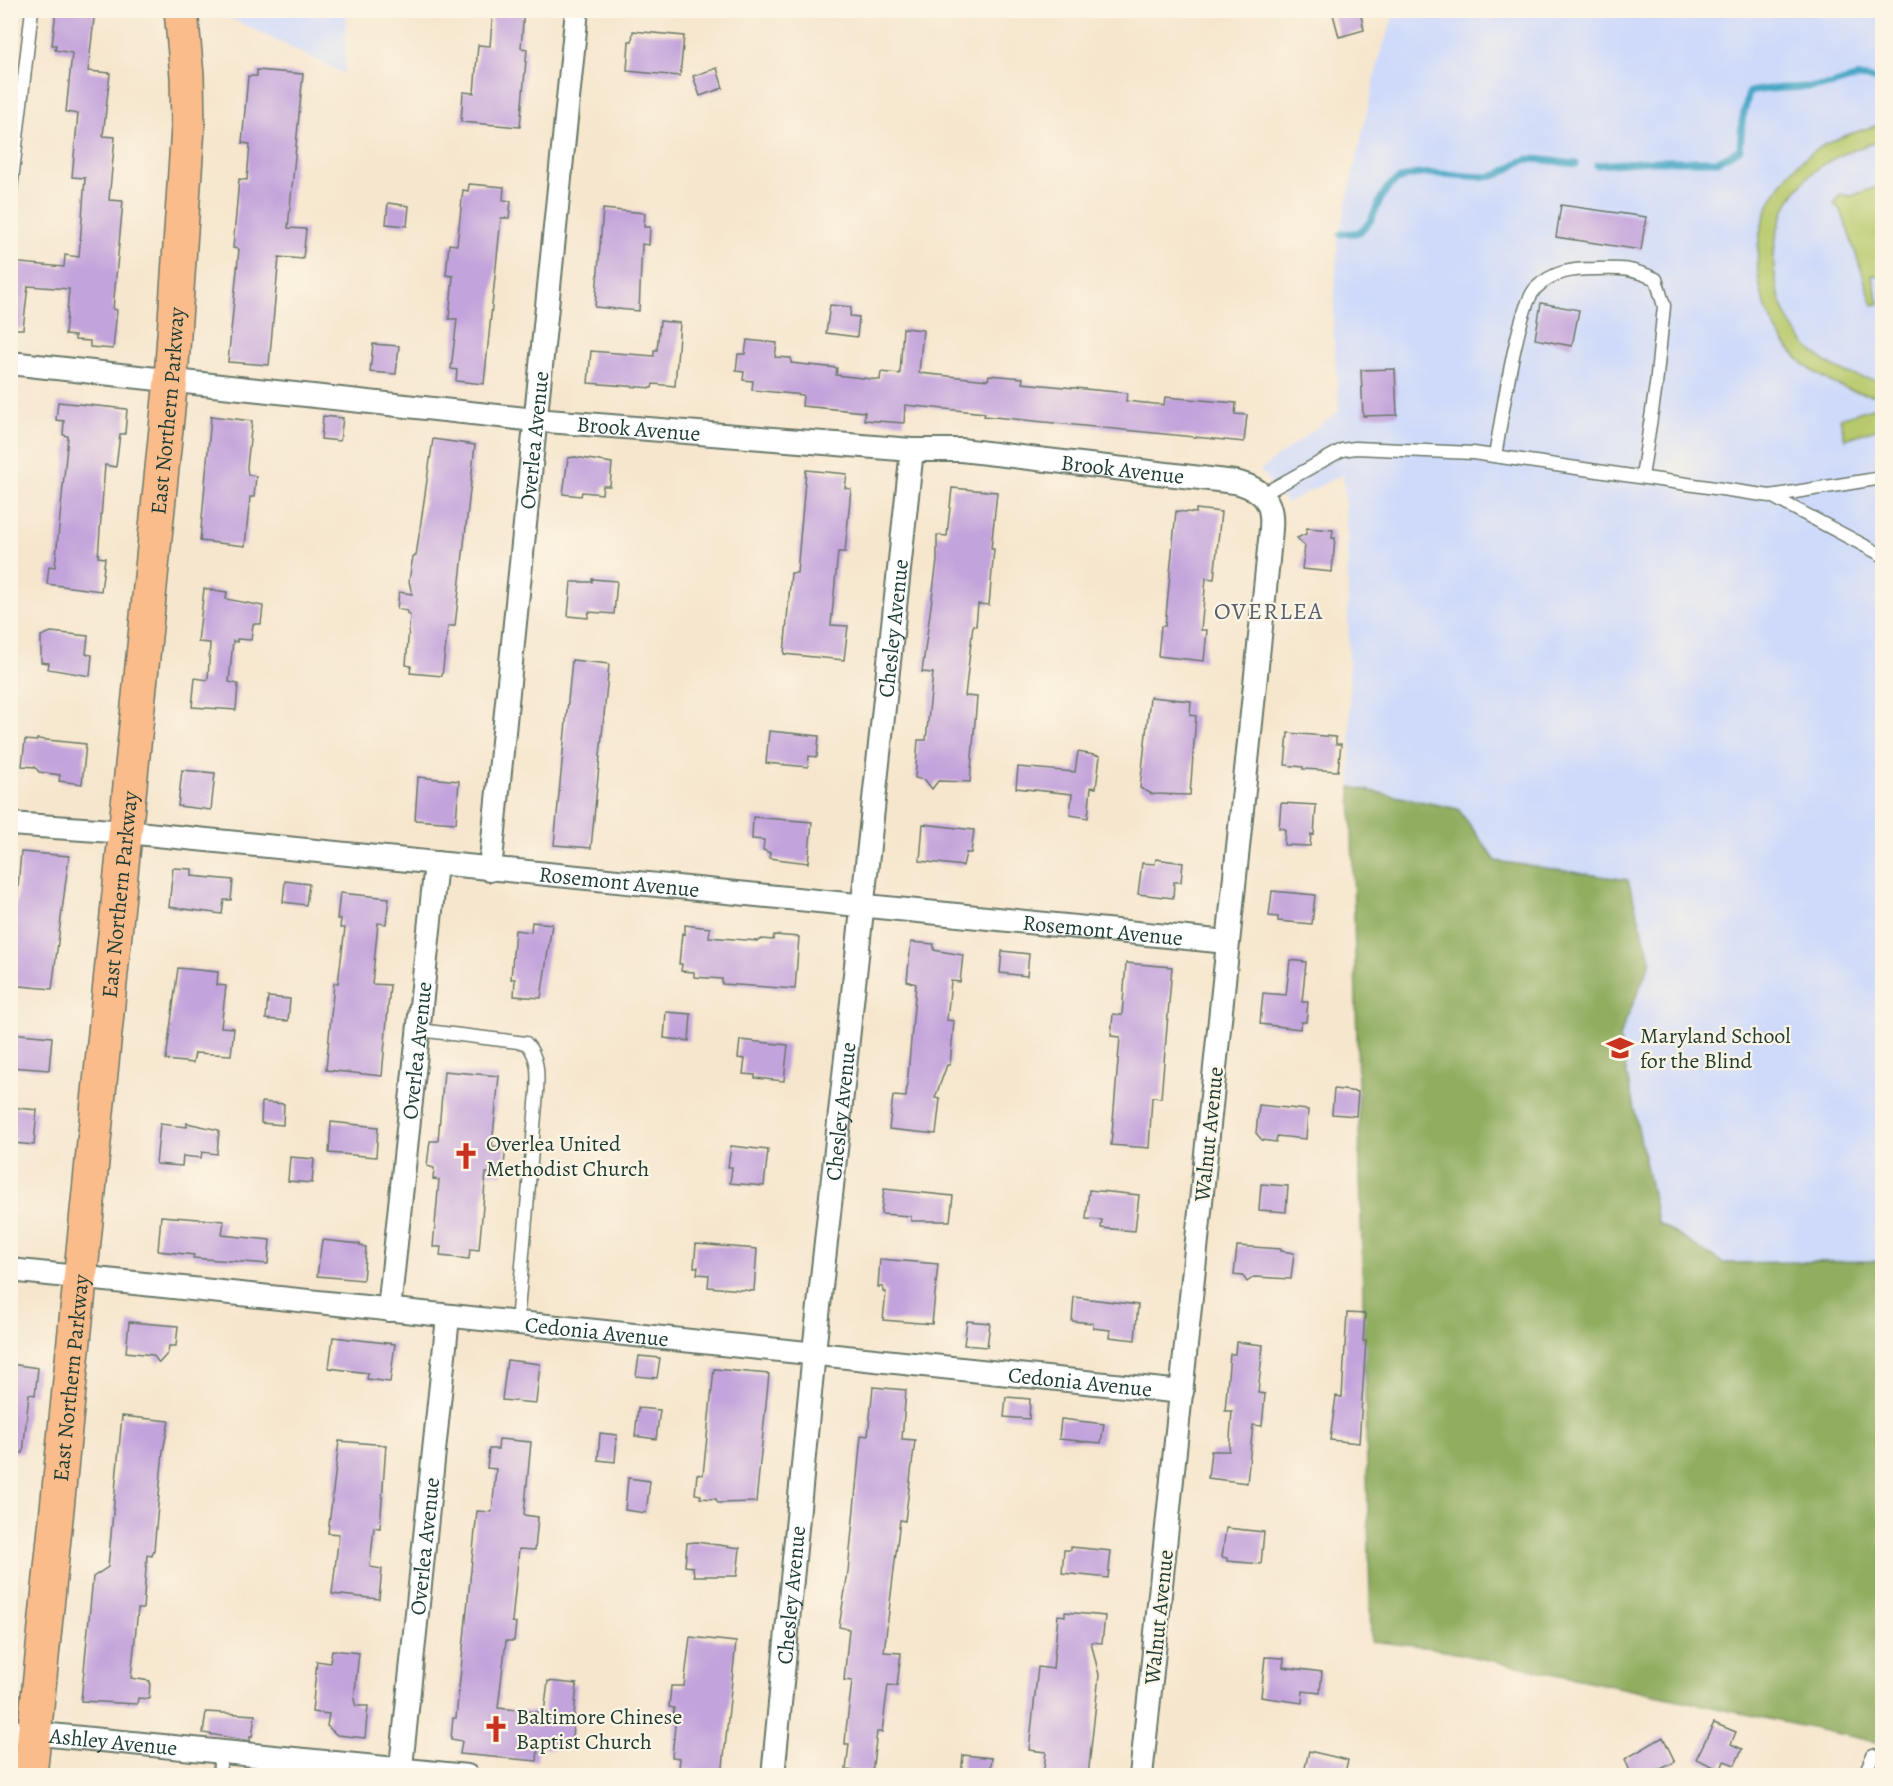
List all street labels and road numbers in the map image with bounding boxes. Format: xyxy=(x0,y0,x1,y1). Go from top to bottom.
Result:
street label: East Northern Parkway xyxy=(143,306,192,516)
street label: Overlea Avenue xyxy=(513,370,556,511)
street label: Brook Avenue xyxy=(576,409,701,449)
street label: Brook Avenue xyxy=(1059,448,1186,492)
street label: Chesley Avenue xyxy=(871,558,916,699)
street label: East Northern Parkway xyxy=(95,789,145,1000)
street label: Rosemont Avenue xyxy=(538,859,701,905)
street label: Rosemont Avenue xyxy=(1021,908,1184,954)
street label: Overlea Avenue xyxy=(395,980,439,1121)
street label: Chesley Avenue xyxy=(819,1041,864,1182)
street label: Walnut Avenue xyxy=(1187,1065,1231,1204)
street label: East Northern Parkway xyxy=(46,1273,97,1483)
street label: Cedonia Avenue xyxy=(523,1310,670,1354)
street label: Cedonia Avenue xyxy=(1007,1360,1154,1405)
street label: Overlea Avenue xyxy=(403,1476,447,1617)
street label: Chesley Avenue xyxy=(770,1524,813,1666)
street label: Walnut Avenue xyxy=(1137,1548,1181,1687)
street label: Ashley Avenue xyxy=(47,1721,179,1763)

